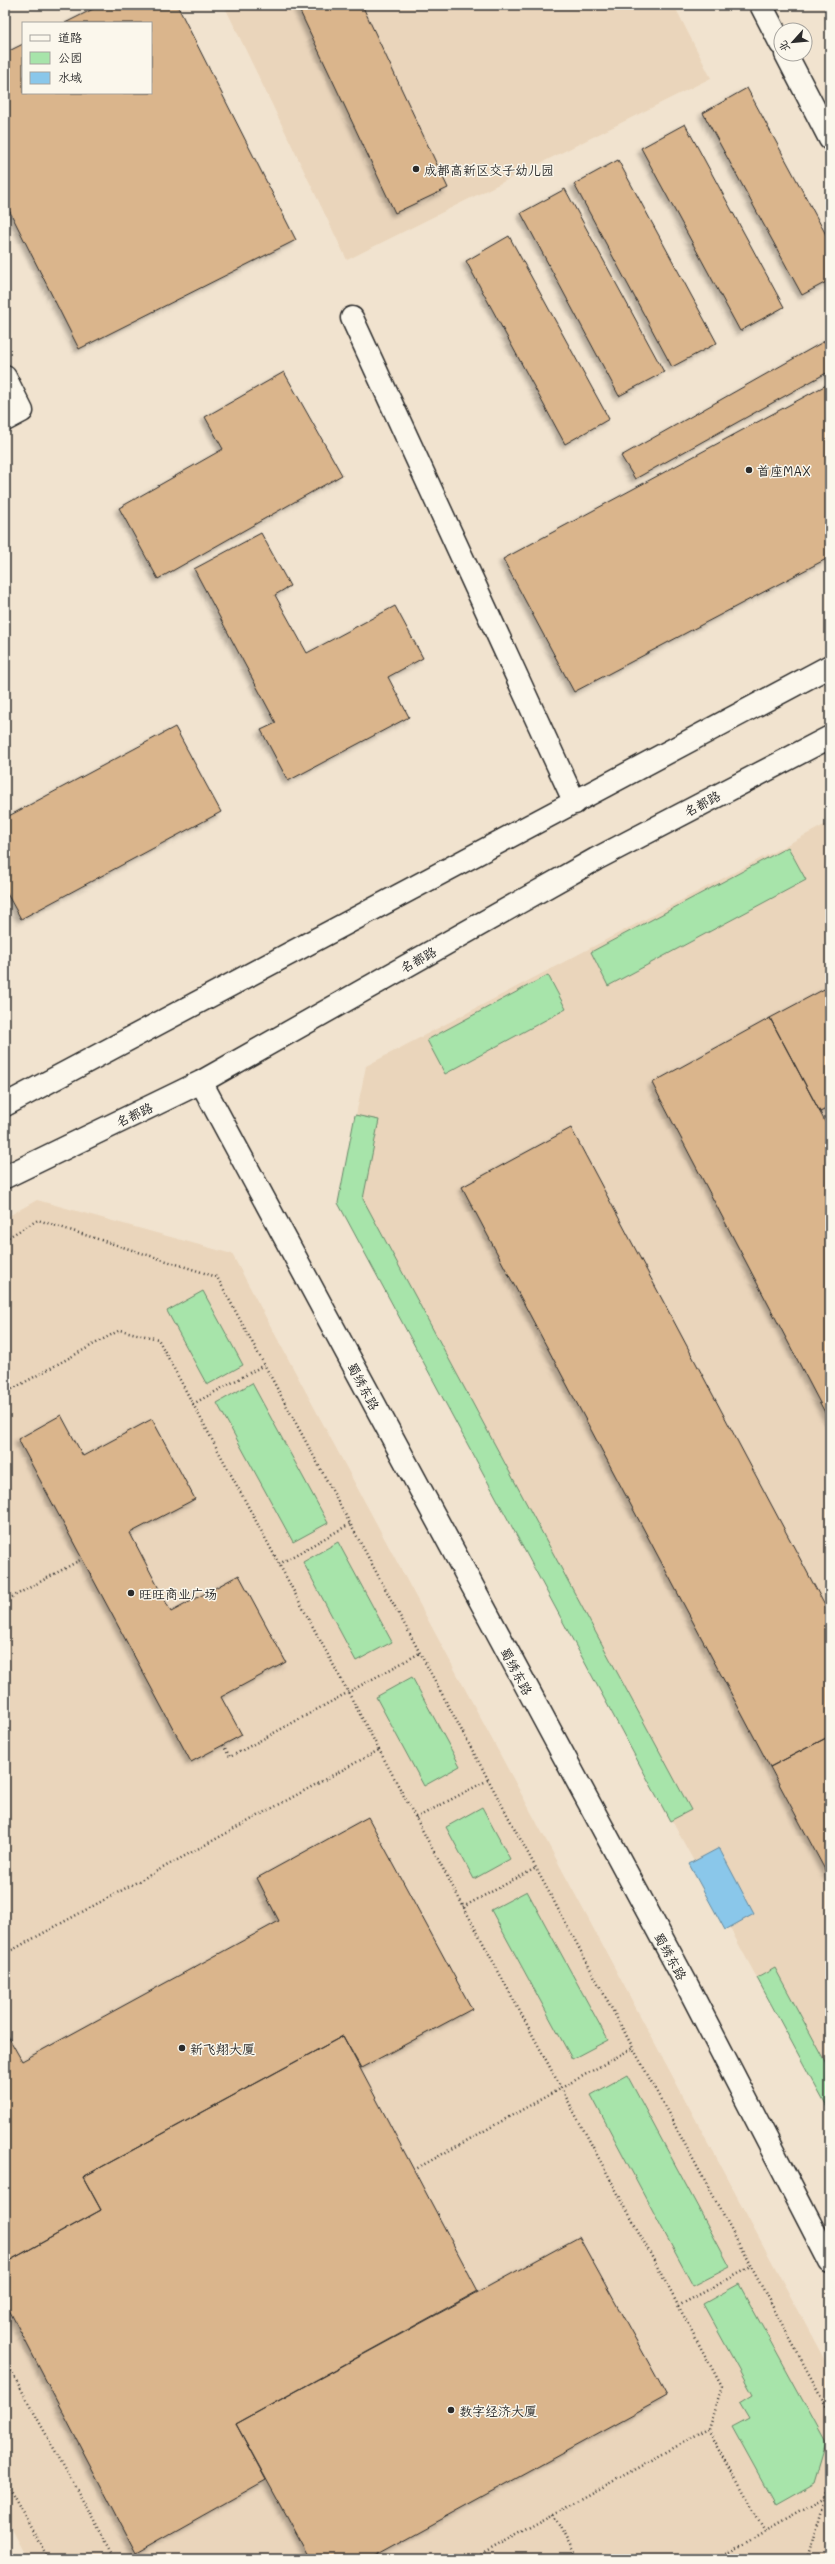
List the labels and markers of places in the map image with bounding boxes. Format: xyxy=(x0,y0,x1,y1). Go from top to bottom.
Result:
place label: 成都高新区交子幼儿园 xyxy=(424,161,554,178)
marker: 成都高新区交子幼儿园 xyxy=(411,164,421,174)
place label: 首座MAX xyxy=(757,462,811,479)
marker: 首座MAX xyxy=(744,465,754,475)
place label: 旺旺商业广场 xyxy=(139,1585,217,1602)
marker: 旺旺商业广场 xyxy=(126,1588,136,1598)
place label: 新飞翔大厦 xyxy=(190,2040,255,2057)
marker: 新飞翔大厦 xyxy=(177,2043,187,2053)
place label: 数字经济大厦 xyxy=(459,2402,537,2419)
marker: 数字经济大厦 xyxy=(446,2405,456,2415)

